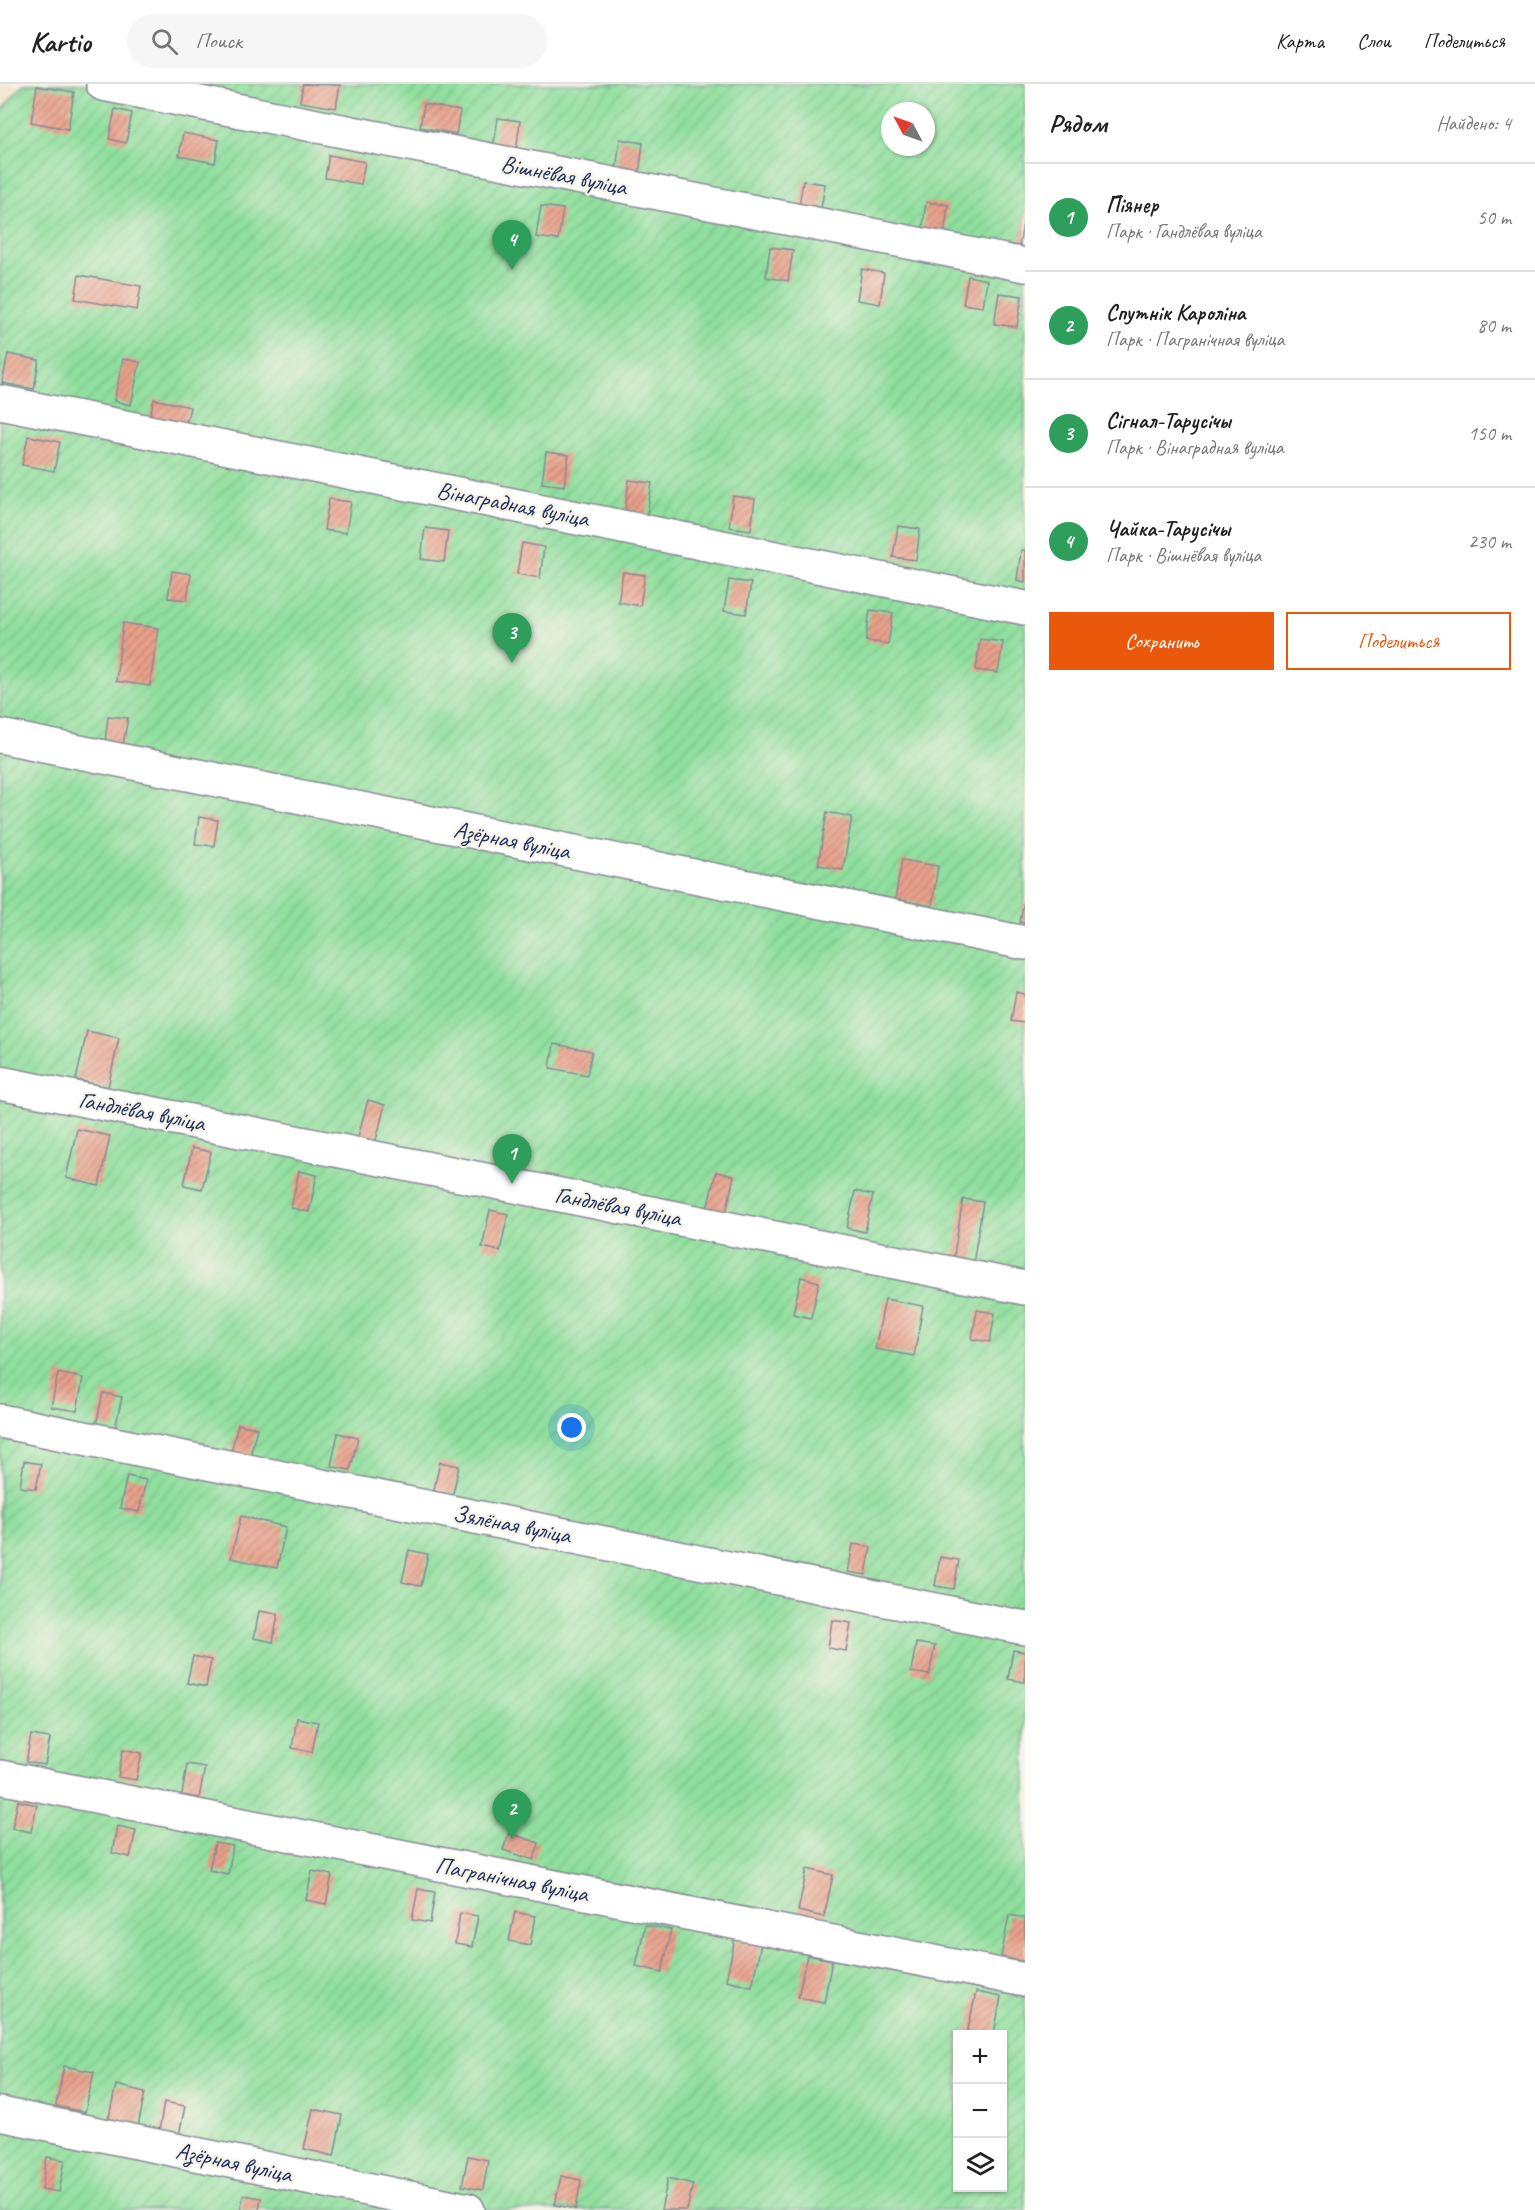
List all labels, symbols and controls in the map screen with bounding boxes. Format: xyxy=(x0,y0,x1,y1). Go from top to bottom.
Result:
search box xyxy=(127,14,547,68)
text: Kartio xyxy=(30,24,91,59)
icon: search xyxy=(148,25,181,58)
text: Поиск xyxy=(196,27,242,55)
text: Карта xyxy=(1276,28,1324,54)
text: Слои xyxy=(1357,28,1391,54)
text: Поделиться xyxy=(1424,28,1505,54)
north arrow xyxy=(881,102,935,156)
text: Рядом xyxy=(1049,107,1107,140)
text: Найдено: 4 xyxy=(1436,111,1511,136)
street label: Вішнёвая вуліца xyxy=(499,148,631,202)
text: Піянер xyxy=(1106,191,1159,219)
text: 1 xyxy=(1064,205,1073,230)
text: 50 m xyxy=(1477,205,1511,230)
text: Парк · Гандлёвая вуліца xyxy=(1106,219,1262,244)
pin: 4 xyxy=(492,220,532,270)
text: Спутнік Кароліна xyxy=(1106,299,1245,327)
text: 2 xyxy=(1064,313,1073,338)
text: 80 m xyxy=(1477,313,1511,338)
text: Парк · Пагранічная вуліца xyxy=(1106,327,1284,352)
text: Сігнал-Тарусічы xyxy=(1106,407,1231,435)
text: 3 xyxy=(1064,421,1073,446)
text: 150 m xyxy=(1468,421,1511,446)
text: Парк · Вінаградная вуліца xyxy=(1106,435,1284,460)
street label: Вінаградная вуліца xyxy=(434,475,593,534)
text: Чайка-Тарусічы xyxy=(1106,515,1230,543)
text: 4 xyxy=(1064,529,1073,554)
text: 230 m xyxy=(1468,529,1511,554)
text: Парк · Вішнёвая вуліца xyxy=(1106,543,1261,568)
button: Сохранить xyxy=(1049,612,1274,670)
button: Поделиться xyxy=(1286,612,1511,670)
pin: 3 xyxy=(492,614,532,663)
street label: Азёрная вуліца xyxy=(451,814,574,867)
street label: Гандлёвая вуліца xyxy=(76,1084,209,1138)
pin: 1 xyxy=(492,1134,532,1184)
street label: Гандлёвая вуліца xyxy=(552,1179,685,1233)
your location xyxy=(557,1413,586,1442)
street label: Зялёная вуліца xyxy=(450,1498,575,1550)
pin: 2 xyxy=(492,1790,532,1839)
street label: Пагранічная вуліца xyxy=(433,1849,592,1909)
map controls xyxy=(953,2030,1007,2192)
button: + xyxy=(953,2030,1007,2084)
button: − xyxy=(953,2084,1007,2138)
street label: Азёрная вуліца xyxy=(173,2135,296,2190)
button: layers xyxy=(953,2138,1007,2192)

